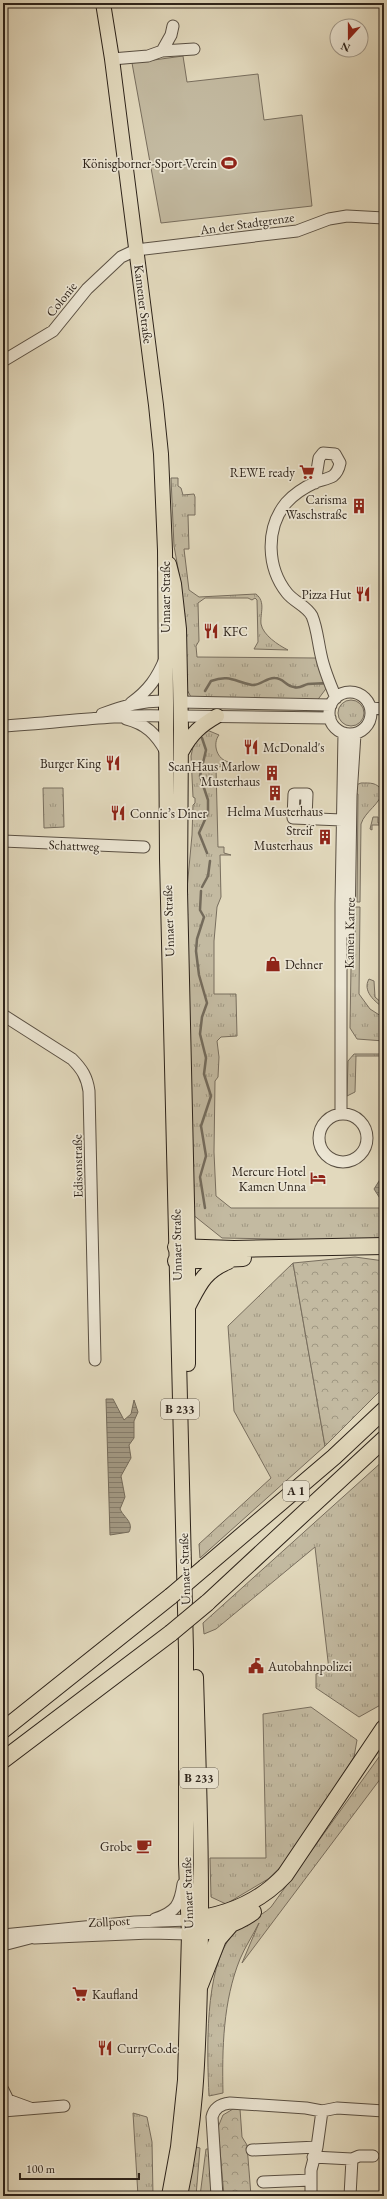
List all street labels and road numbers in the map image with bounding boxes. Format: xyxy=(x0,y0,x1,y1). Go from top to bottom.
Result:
street label: An der Stadtgrenze xyxy=(198,208,295,239)
street label: Kamener Straße xyxy=(130,264,157,344)
street label: Colonie xyxy=(42,278,81,320)
street label: Unnaer Straße xyxy=(157,561,174,633)
street label: Schattweg xyxy=(48,836,100,855)
street label: Unnaer Straße xyxy=(159,885,178,957)
street label: Kamen Karree xyxy=(340,897,359,969)
street label: Edisonstraße xyxy=(68,1134,87,1198)
street label: Unnaer Straße xyxy=(167,1209,186,1281)
road number: B 233 xyxy=(161,1399,199,1419)
road number: A 1 xyxy=(283,1481,309,1501)
street label: Unnaer Straße xyxy=(175,1533,194,1605)
road number: B 233 xyxy=(180,1768,218,1788)
street label: Unnaer Straße xyxy=(178,1857,197,1929)
street label: Zollpost xyxy=(88,1912,130,1931)

